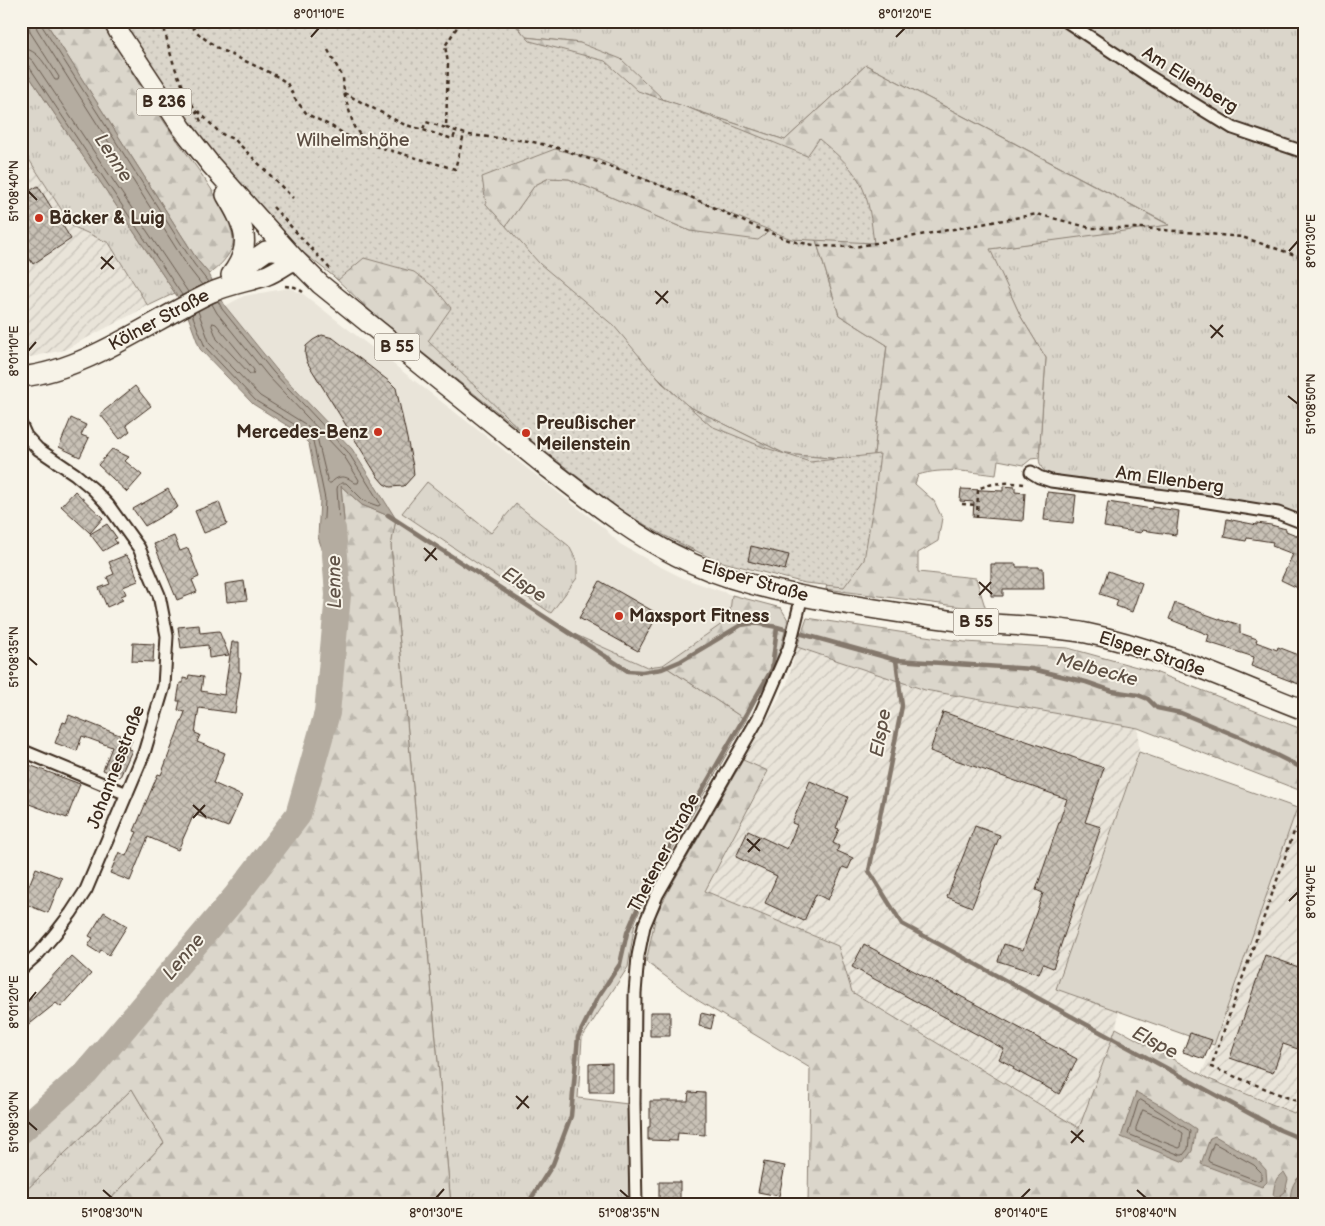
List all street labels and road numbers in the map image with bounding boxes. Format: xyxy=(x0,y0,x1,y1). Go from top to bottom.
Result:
street label: Am Ellenberg xyxy=(1138,42,1242,118)
road number: B 236 xyxy=(136,88,192,115)
street label: Kölner Straße xyxy=(105,285,213,355)
road number: B 55 xyxy=(374,334,420,361)
street label: Am Ellenberg xyxy=(1115,462,1225,498)
street label: Elsper Straße xyxy=(699,556,811,606)
road number: B 55 xyxy=(954,608,998,636)
street label: Elsper Straße xyxy=(1096,627,1208,681)
street label: Johannesstraße xyxy=(83,702,149,832)
street label: Thetener Straße xyxy=(624,790,704,916)

